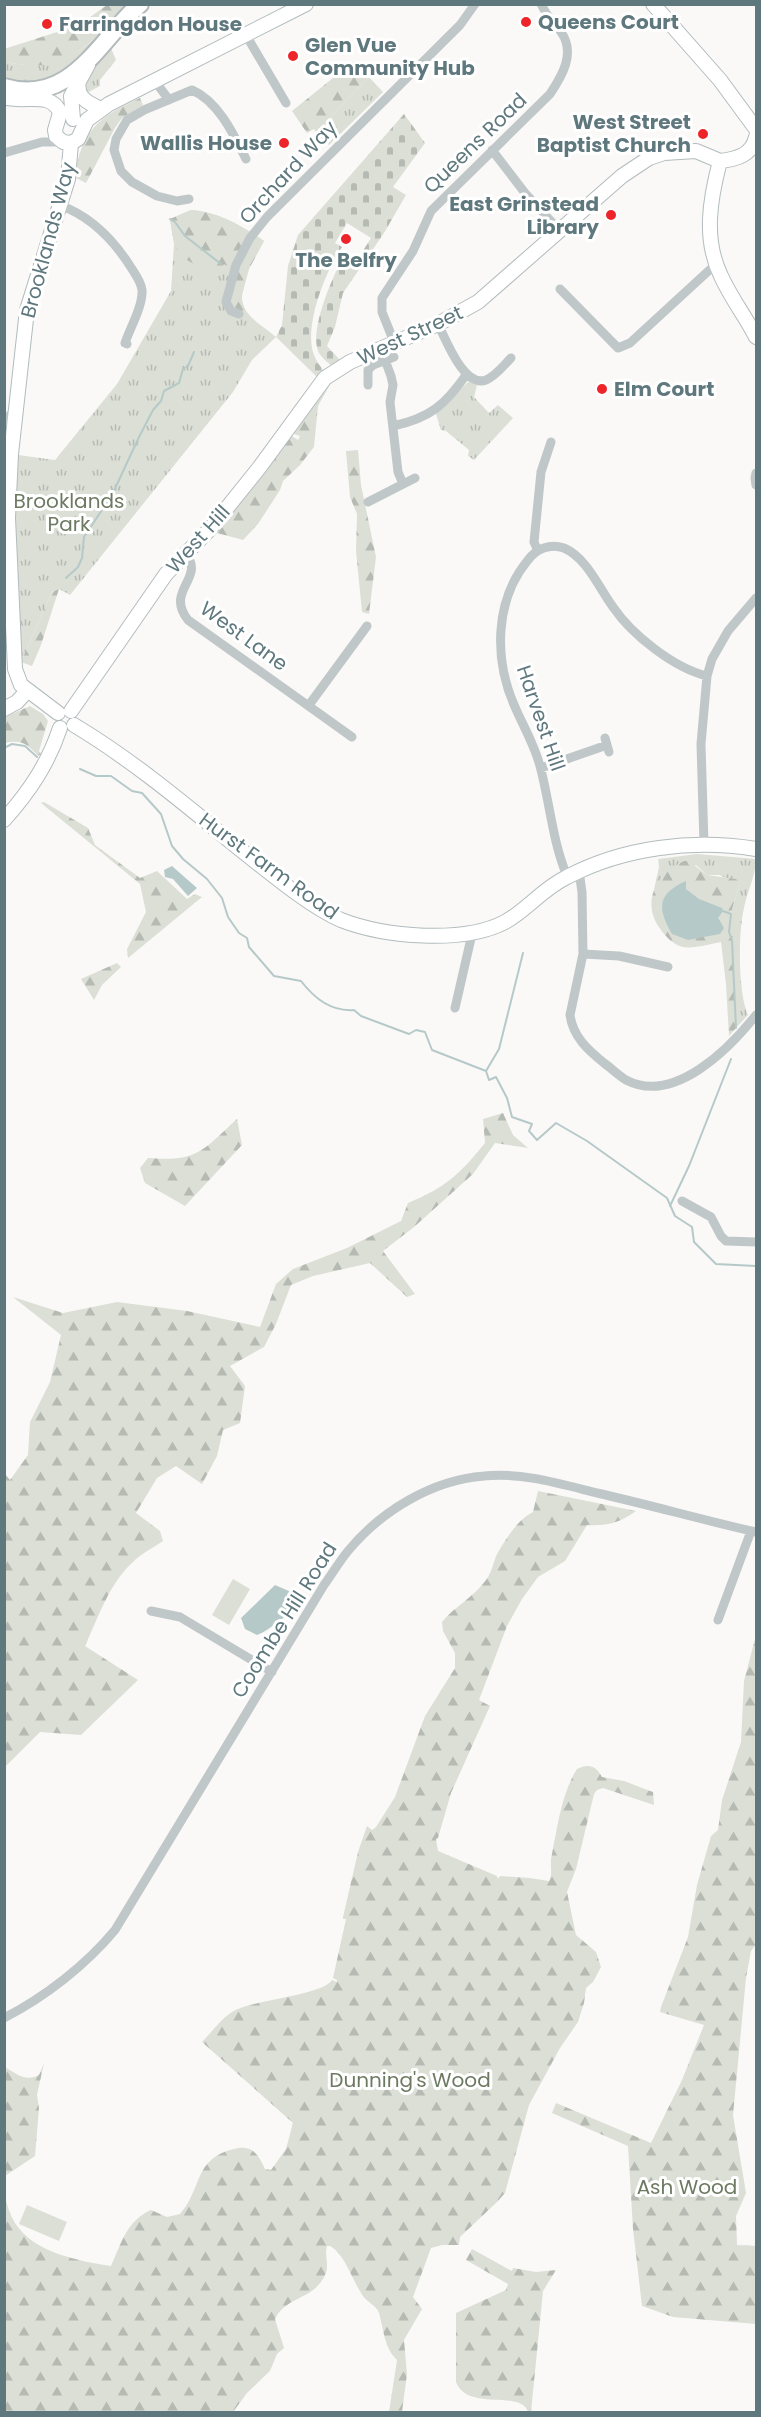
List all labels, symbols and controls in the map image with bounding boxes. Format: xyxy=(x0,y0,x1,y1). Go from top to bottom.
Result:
place label: Queens Court xyxy=(538,8,679,36)
place label: Farringdon House xyxy=(59,10,242,38)
marker: Queens Court xyxy=(519,15,533,29)
marker: Farringdon House xyxy=(40,17,54,31)
place label: Glen Vue Community Hub xyxy=(305,31,475,82)
marker: Glen Vue Community Hub xyxy=(286,49,300,63)
street label: Queens Road xyxy=(417,86,533,200)
place label: West Street Baptist Church xyxy=(537,108,691,159)
street label: Orchard Way xyxy=(233,114,343,230)
marker: West Street Baptist Church xyxy=(696,127,710,141)
place label: Wallis House xyxy=(140,129,272,157)
marker: Wallis House xyxy=(277,136,291,150)
street label: Brooklands Way xyxy=(14,159,82,321)
place label: East Grinstead Library xyxy=(449,190,599,241)
marker: East Grinstead Library xyxy=(604,208,618,222)
marker: The Belfry xyxy=(339,232,353,246)
place label: The Belfry xyxy=(295,246,397,274)
street label: West Street xyxy=(353,298,467,372)
place label: Elm Court xyxy=(614,375,714,403)
marker: Elm Court xyxy=(595,382,609,396)
park label: Brooklands Park xyxy=(14,487,124,538)
street label: West Hill xyxy=(160,499,236,579)
street label: West Lane xyxy=(194,595,294,677)
street label: Harvest Hill xyxy=(510,661,572,775)
street label: Hurst Farm Road xyxy=(194,806,344,926)
street label: Coombe Hill Road xyxy=(225,1537,343,1703)
park label: Dunning's Wood xyxy=(329,2066,491,2094)
park label: Ash Wood xyxy=(637,2173,737,2201)

